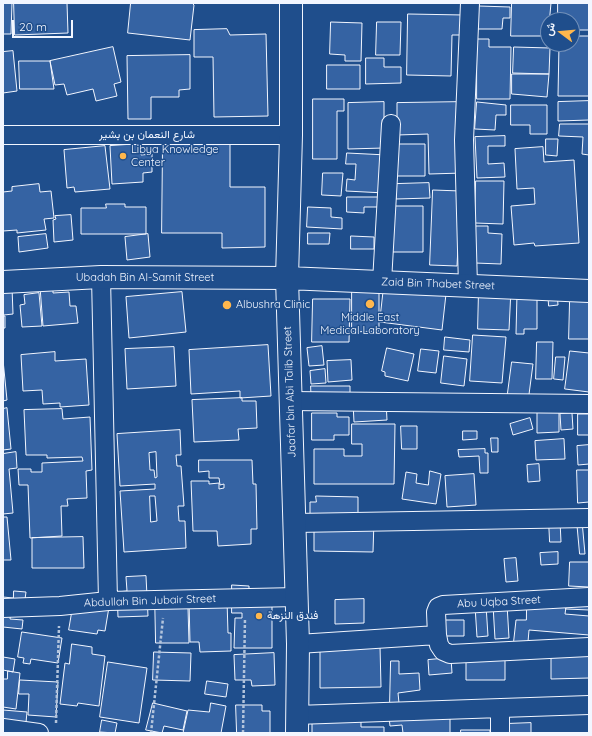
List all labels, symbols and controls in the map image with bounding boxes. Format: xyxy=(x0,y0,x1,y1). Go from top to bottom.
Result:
scale bar xyxy=(14,12,75,38)
north arrow xyxy=(540,12,580,52)
text: 20 m xyxy=(19,19,47,34)
text: ش xyxy=(541,21,558,37)
street label: شارع النعمان بن بشير xyxy=(99,128,195,142)
place label: Libya Knowledge Center xyxy=(131,143,219,169)
marker: Libya Knowledge Center xyxy=(118,151,128,161)
street label: Ubadah Bin Al-Samit Street xyxy=(76,271,214,285)
street label: Zaid Bin Thabet Street xyxy=(381,275,495,293)
place label: Albushra Clinic xyxy=(236,298,310,312)
marker: Middle East Medical Laboratory xyxy=(364,298,376,310)
marker: Albushra Clinic xyxy=(221,299,233,311)
place label: Middle East Medical Laboratory xyxy=(320,311,420,337)
street label: Jaafar bin Abi Talib Street xyxy=(281,326,299,458)
street label: Abdullah Bin Jubair Street xyxy=(84,592,216,610)
street label: Abu Uqba Street xyxy=(457,593,541,611)
place label: فندق النزهة xyxy=(267,609,318,623)
marker: فندق النزهة xyxy=(254,611,264,621)

